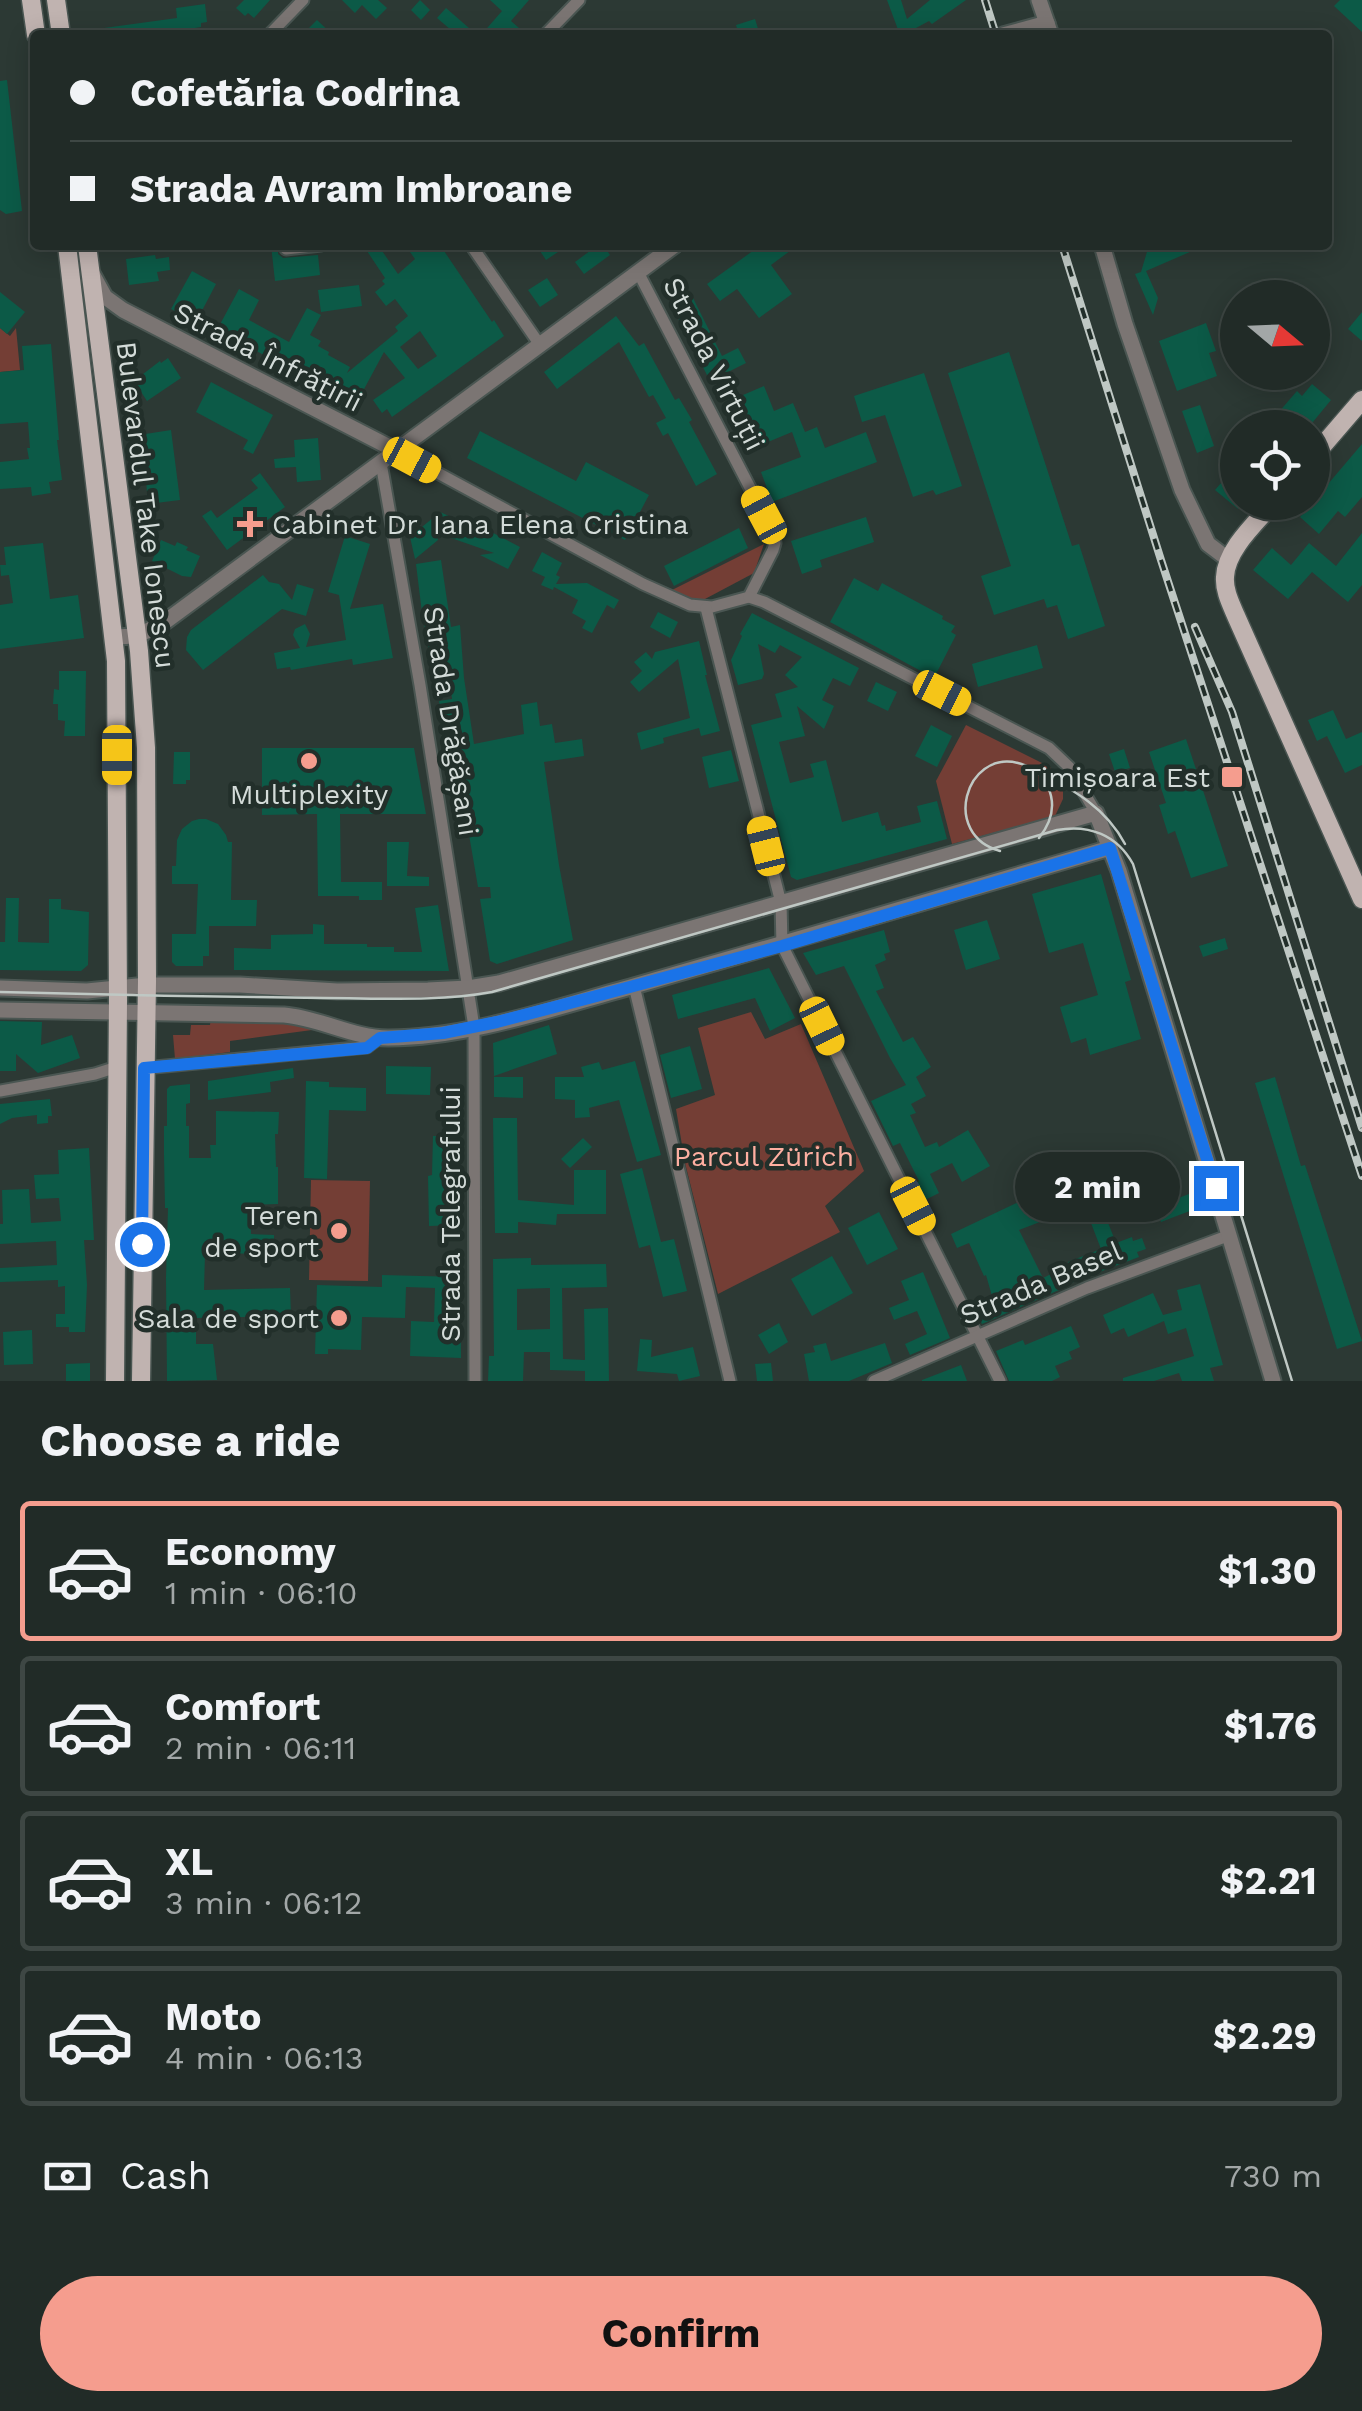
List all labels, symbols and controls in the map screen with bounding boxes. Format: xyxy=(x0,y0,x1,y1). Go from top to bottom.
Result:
text: Cofetăria Codrina xyxy=(130,71,460,115)
text: Strada Avram Imbroane xyxy=(130,167,572,211)
street label: Strada Virtuții xyxy=(656,272,772,456)
north arrow xyxy=(1220,280,1330,390)
map controls xyxy=(1220,280,1330,520)
street label: Strada Înfrățirii xyxy=(168,295,368,419)
street label: Bulevardul Take Ionescu xyxy=(110,340,182,670)
button: locate xyxy=(1220,410,1330,520)
car xyxy=(378,433,446,487)
car xyxy=(737,481,791,549)
place label: Cabinet Dr. Iana Elena Cristina xyxy=(272,508,689,541)
marker: Cabinet Dr. Iana Elena Cristina xyxy=(237,511,263,537)
street label: Strada Drăgășani xyxy=(417,604,485,838)
car xyxy=(908,666,976,720)
car xyxy=(102,725,132,785)
marker: Multiplexity xyxy=(298,750,320,772)
place label: Timișoara Est xyxy=(1024,761,1210,794)
marker: Timișoara Est xyxy=(1219,764,1245,790)
place label: Multiplexity xyxy=(230,778,389,811)
car xyxy=(744,813,788,879)
car xyxy=(795,992,849,1060)
street label: Strada Telegrafului xyxy=(434,1086,467,1342)
park label: Parcul Zürich xyxy=(674,1140,854,1173)
callout: 2 min xyxy=(1016,1153,1181,1223)
route end xyxy=(1194,1166,1239,1211)
text: 2 min xyxy=(1054,1168,1141,1206)
car xyxy=(886,1172,940,1240)
place label: Teren de sport xyxy=(204,1199,319,1264)
marker: Teren de sport xyxy=(328,1220,350,1242)
route start xyxy=(120,1222,165,1267)
street label: Strada Basel xyxy=(955,1234,1127,1332)
place label: Sala de sport xyxy=(137,1302,319,1335)
marker: Sala de sport xyxy=(328,1307,350,1329)
text: Choose a ride xyxy=(40,1414,340,1467)
icon: car xyxy=(45,1526,135,1616)
text: Economy xyxy=(165,1530,336,1574)
text: $1.30 xyxy=(1218,1549,1317,1593)
text: 1 min · 06:10 xyxy=(165,1574,357,1612)
icon: car xyxy=(45,1681,135,1771)
text: Comfort xyxy=(165,1685,320,1729)
text: $1.76 xyxy=(1224,1704,1317,1748)
text: 2 min · 06:11 xyxy=(165,1729,356,1767)
icon: car xyxy=(45,1836,135,1926)
text: XL xyxy=(165,1840,213,1884)
text: $2.21 xyxy=(1220,1859,1317,1903)
text: 3 min · 06:12 xyxy=(165,1884,362,1922)
icon: car xyxy=(45,1991,135,2081)
text: Moto xyxy=(165,1995,261,2039)
text: $2.29 xyxy=(1213,2014,1317,2058)
text: 4 min · 06:13 xyxy=(165,2039,363,2077)
icon: cash xyxy=(40,2149,95,2204)
text: Cash xyxy=(120,2154,211,2198)
text: 730 m xyxy=(1224,2157,1322,2195)
button: Confirm xyxy=(40,2276,1322,2391)

